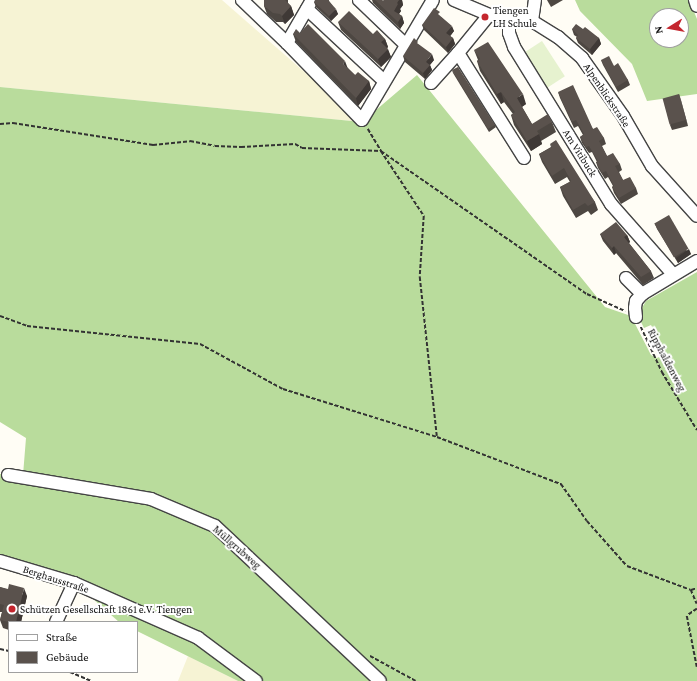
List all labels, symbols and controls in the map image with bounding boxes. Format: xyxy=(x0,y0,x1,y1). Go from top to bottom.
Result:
place label: Tiengen LH Schule xyxy=(493,4,537,30)
north arrow xyxy=(649,8,689,48)
marker: Tiengen LH Schule xyxy=(480,12,490,22)
text: N xyxy=(652,25,665,35)
street label: Alpenblickstraße xyxy=(581,60,633,130)
street label: Am Vitibuck xyxy=(560,127,600,179)
street label: Ripphaldenweg xyxy=(645,326,689,394)
street label: Müllgrubweg xyxy=(210,522,264,572)
street label: Berghausstraße xyxy=(21,562,91,596)
place label: Schützen Gesellschaft 1861 e.V. Tiengen xyxy=(20,602,192,616)
marker: Schützen Gesellschaft 1861 e.V. Tiengen xyxy=(7,604,17,614)
legend xyxy=(8,621,138,673)
text: Straße xyxy=(46,630,77,644)
text: Gebäude xyxy=(46,650,88,664)

